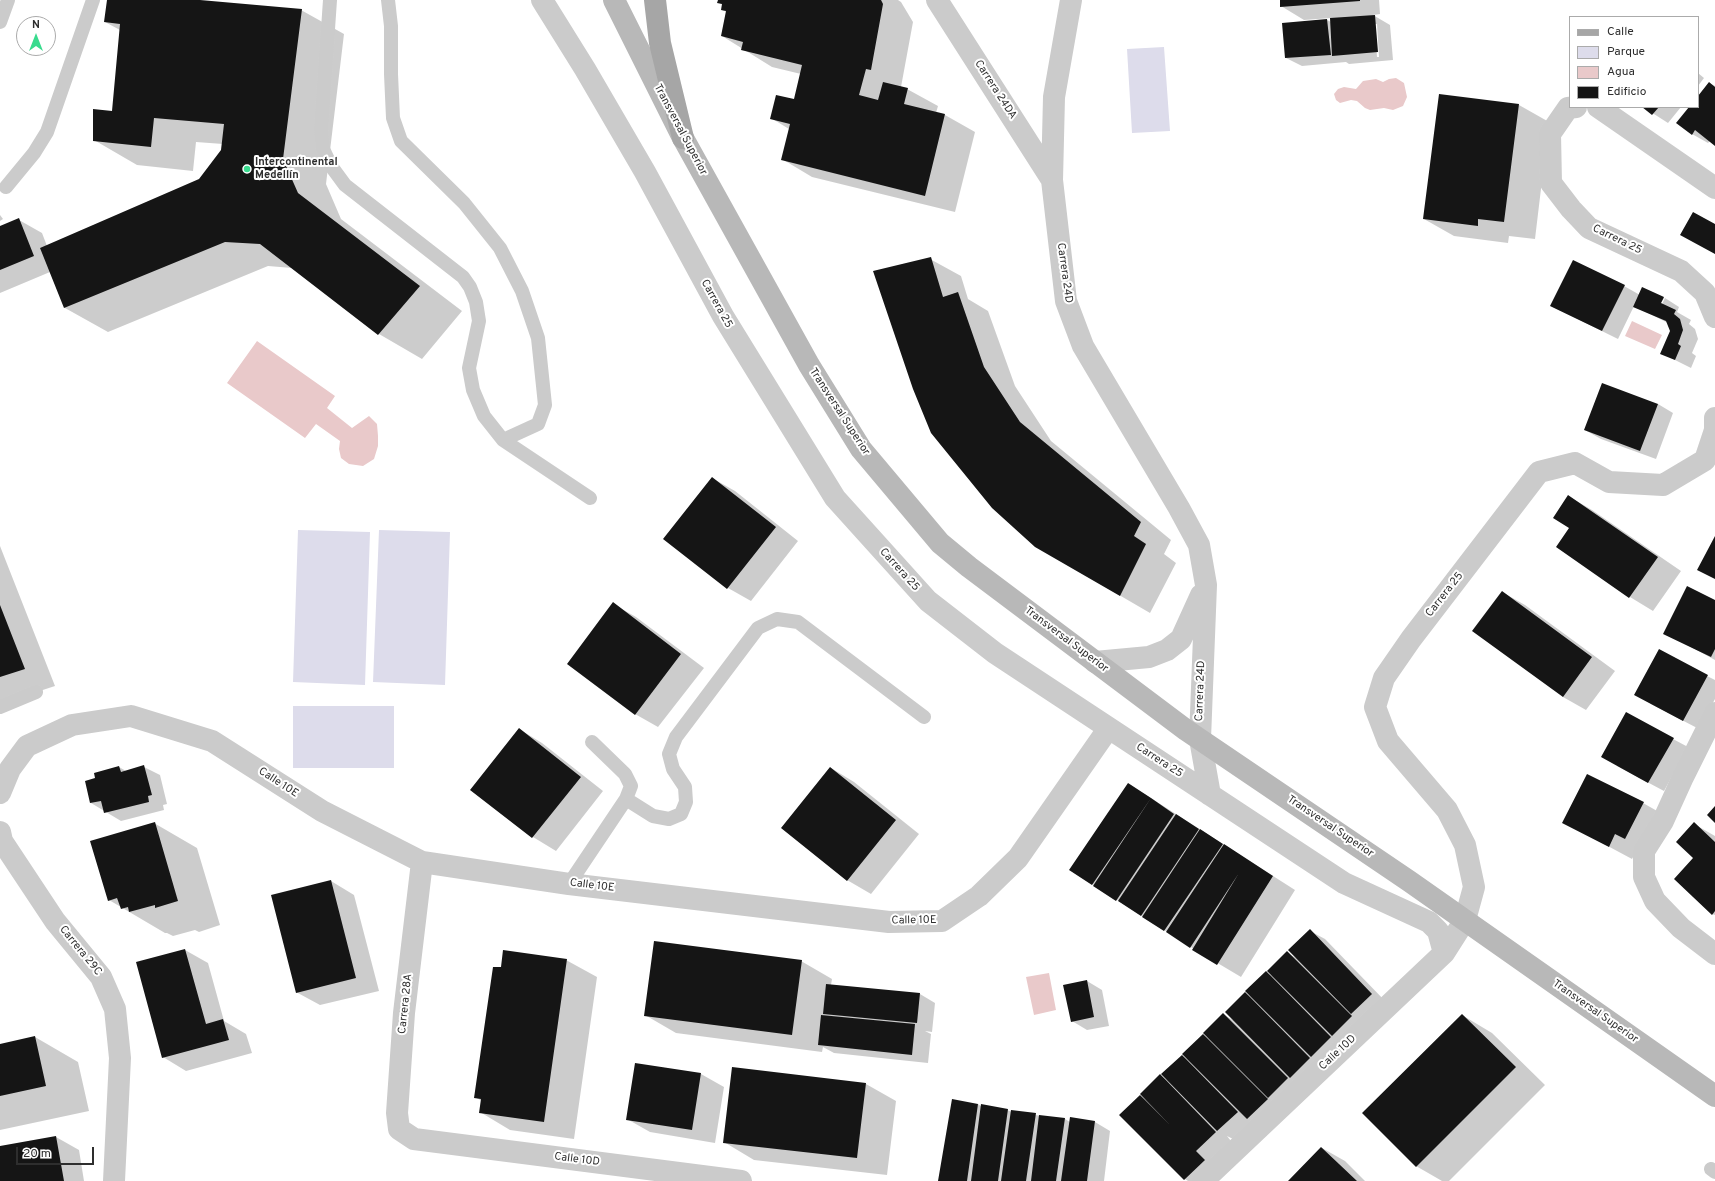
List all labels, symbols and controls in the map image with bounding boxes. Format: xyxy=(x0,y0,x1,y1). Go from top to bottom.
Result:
north arrow xyxy=(16,16,56,56)
legend xyxy=(1569,16,1699,108)
text: N xyxy=(32,18,40,32)
text: Calle xyxy=(1607,24,1634,40)
text: Parque xyxy=(1607,44,1645,60)
street label: Carrera 24DA xyxy=(971,58,1019,122)
text: Agua xyxy=(1607,64,1635,80)
street label: Transversal Superior xyxy=(650,82,710,178)
text: Edificio xyxy=(1607,84,1646,100)
place label: Intercontinental Medellín xyxy=(255,156,338,182)
marker: Intercontinental Medellín xyxy=(242,164,252,174)
street label: Carrera 25 xyxy=(1590,222,1644,258)
street label: Carrera 24D xyxy=(1053,242,1075,304)
street label: Carrera 25 xyxy=(697,277,735,331)
street label: Transversal Superior xyxy=(806,366,872,458)
street label: Carrera 25 xyxy=(876,546,922,594)
street label: Carrera 25 xyxy=(1423,570,1467,620)
street label: Transversal Superior xyxy=(1022,604,1110,676)
street label: Carrera 24D xyxy=(1193,660,1209,722)
street label: Carrera 25 xyxy=(1133,741,1185,781)
street label: Calle 10E xyxy=(256,765,300,801)
street label: Transversal Superior xyxy=(1284,793,1376,861)
street label: Calle 10E xyxy=(569,877,615,895)
street label: Calle 10E xyxy=(891,914,937,928)
street label: Carrera 29C xyxy=(56,923,104,979)
street label: Carrera 28A xyxy=(396,973,416,1035)
street label: Transversal Superior xyxy=(1550,978,1640,1046)
street label: Calle 10D xyxy=(1317,1033,1359,1073)
scale bar xyxy=(18,1139,96,1165)
text: 20 m xyxy=(23,1146,51,1162)
street label: Calle 10D xyxy=(553,1151,601,1169)

